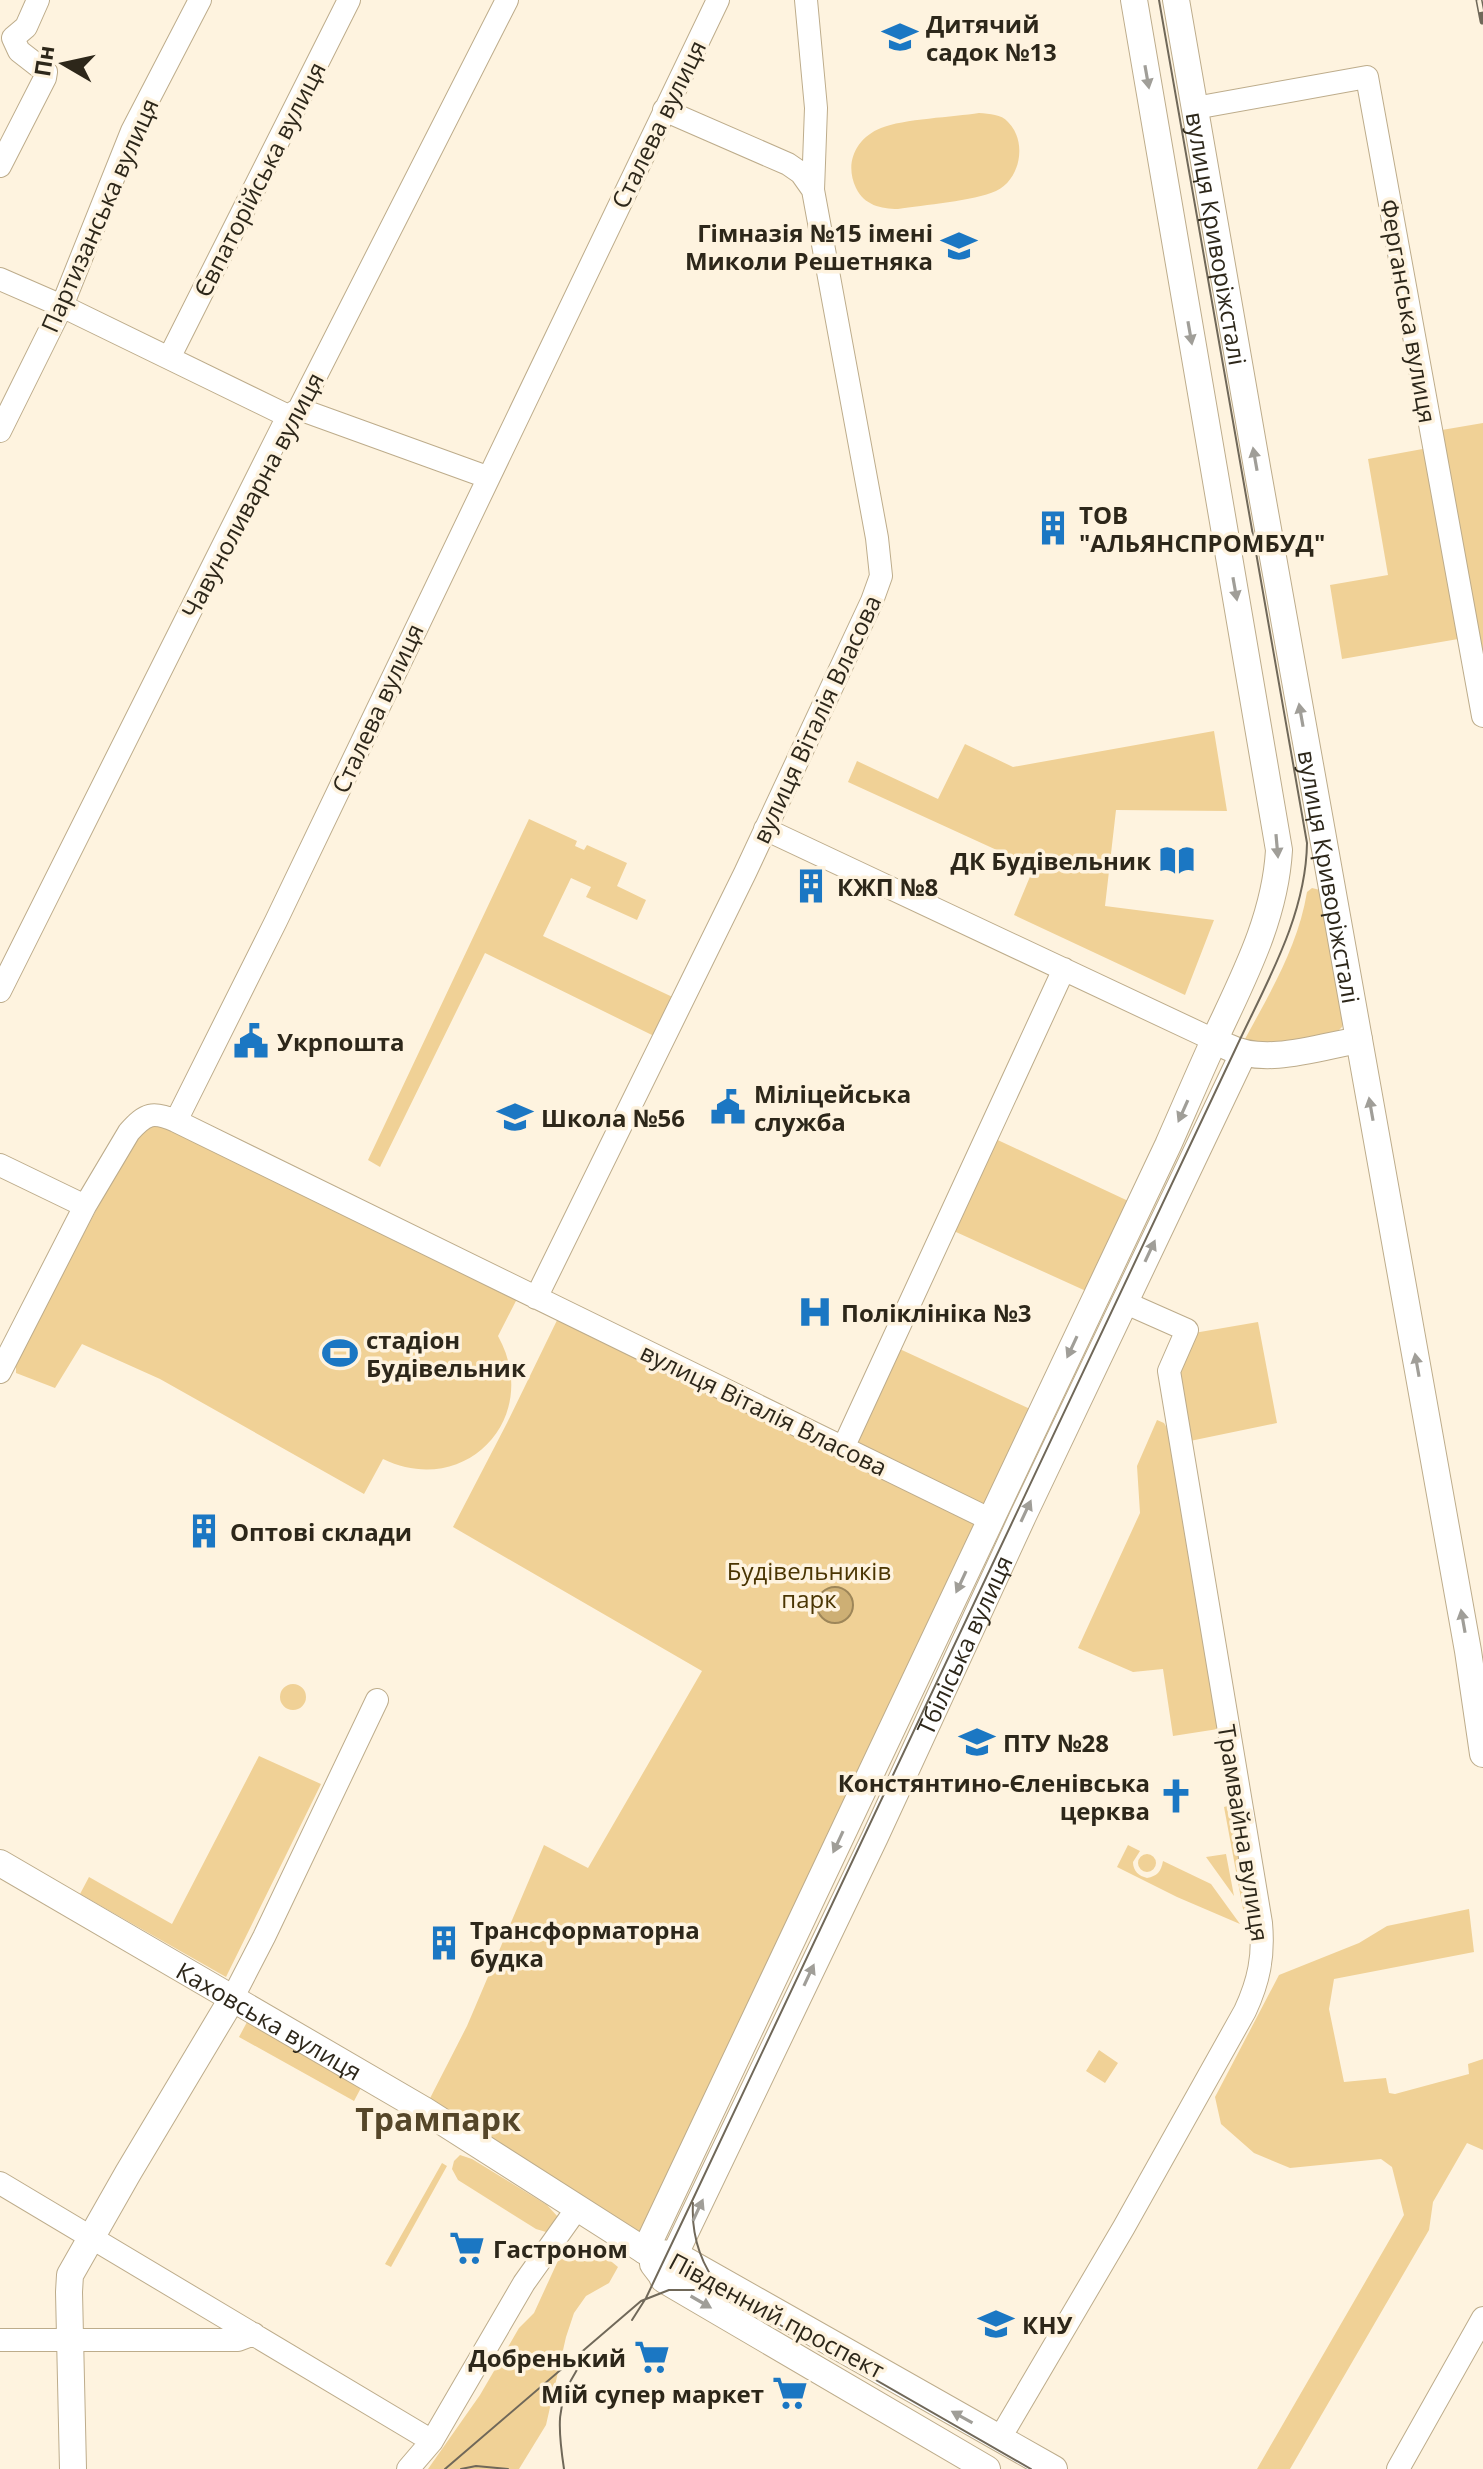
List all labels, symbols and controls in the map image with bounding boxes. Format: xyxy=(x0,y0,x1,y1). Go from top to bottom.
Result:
place label: Дитячий садок №13 xyxy=(926,7,1057,68)
school or university icon: Дитячий садок №13 xyxy=(881,18,919,56)
north arrow xyxy=(24,24,104,104)
street label: Сталева вулиця xyxy=(603,34,713,214)
text: Пн xyxy=(26,43,60,78)
street label: Євпаторійська вулиця xyxy=(185,56,333,302)
one-way arrow xyxy=(1141,65,1153,90)
street label: Партизанська вулиця xyxy=(32,93,166,337)
street label: вулиця Криворіжсталі xyxy=(1179,109,1256,368)
street label: Ферганська вулиця xyxy=(1373,196,1445,426)
place label: Гімназія №15 імені Миколи Решетняка xyxy=(685,216,933,277)
school or university icon: Гімназія №15 імені Миколи Решетняка xyxy=(940,227,978,265)
one-way arrow xyxy=(1185,321,1197,346)
street label: Чавуноливарна вулиця xyxy=(173,366,331,624)
one-way arrow xyxy=(1249,447,1261,472)
place label: ТОВ "АЛЬЯНСПРОМБУД" xyxy=(1079,498,1325,559)
building icon: ТОВ "АЛЬЯНСПРОМБУД" xyxy=(1034,509,1072,547)
one-way arrow xyxy=(1229,577,1241,602)
street label: вулиця Віталія Власова xyxy=(744,589,888,849)
street label: Сталева вулиця xyxy=(323,618,431,798)
one-way arrow xyxy=(1295,702,1307,727)
street label: вулиця Криворіжсталі xyxy=(1291,747,1369,1006)
one-way arrow xyxy=(1271,834,1284,859)
library icon: ДК Будівельник xyxy=(1158,841,1196,879)
place label: ДК Будівельник xyxy=(951,844,1151,877)
building icon: КЖП №8 xyxy=(792,867,830,905)
place label: КЖП №8 xyxy=(837,870,938,903)
public building icon: Укрпошта xyxy=(232,1022,270,1060)
place label: Укрпошта xyxy=(277,1025,405,1058)
place label: Міліцейська служба xyxy=(754,1077,911,1138)
public building icon: Міліцейська служба xyxy=(709,1088,747,1126)
one-way arrow xyxy=(1365,1097,1377,1122)
school or university icon: Школа №56 xyxy=(496,1098,534,1136)
one-way arrow xyxy=(1176,1100,1189,1123)
place label: Школа №56 xyxy=(541,1101,685,1134)
one-way arrow xyxy=(1144,1240,1157,1263)
hospital icon: Поліклініка №3 xyxy=(796,1293,834,1331)
place label: Поліклініка №3 xyxy=(841,1296,1031,1329)
place label: стадіон Будівельник xyxy=(366,1323,526,1384)
sports icon: стадіон Будівельник xyxy=(321,1334,359,1372)
street label: вулиця Віталія Власова xyxy=(635,1335,893,1483)
one-way arrow xyxy=(1065,1335,1079,1358)
one-way arrow xyxy=(1410,1353,1422,1378)
one-way arrow xyxy=(1019,1499,1033,1523)
building icon: Оптові склади xyxy=(185,1512,223,1550)
place label: Оптові склади xyxy=(230,1515,412,1548)
street label: Тбіліська вулиця xyxy=(908,1550,1019,1740)
park label: Будівельників парк xyxy=(727,1554,891,1615)
one-way arrow xyxy=(954,1570,968,1593)
one-way arrow xyxy=(1456,1609,1468,1634)
street label: Трамвайна вулиця xyxy=(1211,1722,1277,1944)
school or university icon: ПТУ №28 xyxy=(958,1723,996,1761)
place label: ПТУ №28 xyxy=(1003,1726,1109,1759)
place label: Констянтино-Єленівська церква xyxy=(838,1766,1150,1827)
church icon: Констянтино-Єленівська церква xyxy=(1157,1777,1195,1815)
one-way arrow xyxy=(831,1831,845,1854)
place label: Трансформаторна будка xyxy=(470,1913,700,1974)
building icon: Трансформаторна будка xyxy=(425,1924,463,1962)
street label: Каховська вулиця xyxy=(171,1953,368,2087)
one-way arrow xyxy=(803,1963,816,1986)
district label: Трампарк xyxy=(355,2097,521,2140)
one-way arrow xyxy=(691,2198,705,2221)
supermarket icon: Гастроном xyxy=(448,2229,486,2267)
place label: Гастроном xyxy=(493,2232,628,2265)
street label: Південний проспект xyxy=(664,2244,890,2386)
one-way arrow xyxy=(690,2295,712,2309)
school or university icon: КНУ xyxy=(977,2305,1015,2343)
place label: КНУ xyxy=(1022,2308,1072,2341)
supermarket icon: Добренький xyxy=(633,2338,671,2376)
place label: Добренький xyxy=(468,2341,626,2374)
supermarket icon: Мій супер маркет xyxy=(771,2374,809,2412)
place label: Мій супер маркет xyxy=(541,2377,764,2410)
one-way arrow xyxy=(951,2410,973,2424)

